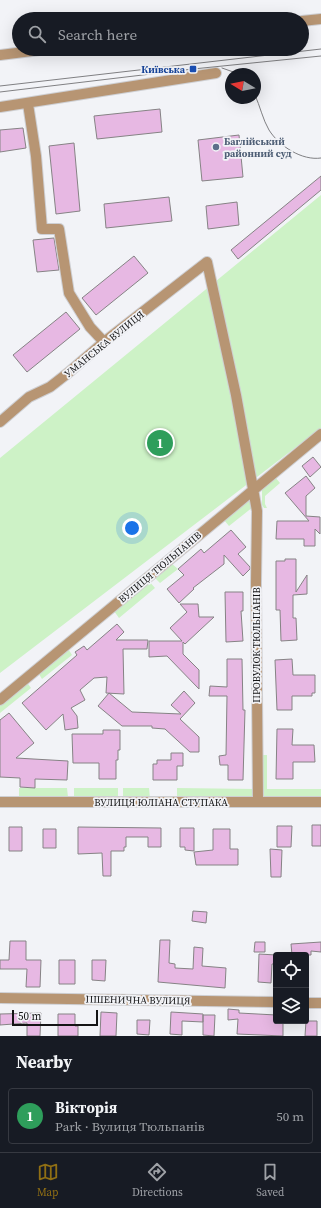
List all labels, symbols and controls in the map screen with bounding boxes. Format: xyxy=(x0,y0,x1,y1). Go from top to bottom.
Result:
search box xyxy=(12,12,309,56)
icon: search xyxy=(26,23,48,45)
text: Search here xyxy=(58,24,137,45)
place label: Київська xyxy=(141,63,186,76)
marker: Київська xyxy=(188,64,198,74)
north arrow xyxy=(225,68,261,104)
place label: Баглійський районний суд xyxy=(224,135,292,160)
marker: Баглійський районний суд xyxy=(211,142,221,152)
street label: УМАНСЬКА ВУЛИЦЯ xyxy=(61,307,147,380)
pin: 1 xyxy=(147,428,173,458)
your location xyxy=(122,518,142,538)
street label: ВУЛИЦЯ ТЮЛЬПАНІВ xyxy=(116,529,204,605)
street label: ПРОВУЛОК ТЮЛЬПАНІВ xyxy=(250,587,263,703)
street label: ВУЛИЦЯ ЮЛІАНА СТУПАКА xyxy=(94,796,228,809)
map controls xyxy=(273,952,309,1024)
button: locate xyxy=(273,952,309,988)
button: layers xyxy=(273,988,309,1024)
street label: ПШЕНИЧНА ВУЛИЦЯ xyxy=(85,993,191,1007)
scale bar xyxy=(12,1008,98,1027)
text: 50 m xyxy=(18,1009,41,1024)
text: Nearby xyxy=(16,1050,72,1074)
text: Вікторія xyxy=(55,1097,117,1118)
text: 1 xyxy=(26,1108,34,1125)
text: 50 m xyxy=(276,1108,304,1125)
text: Park · Вулиця Тюльпанів xyxy=(55,1118,205,1135)
tab: Map xyxy=(37,1161,59,1200)
tab: Directions xyxy=(132,1161,183,1200)
tab: Saved xyxy=(256,1161,284,1200)

